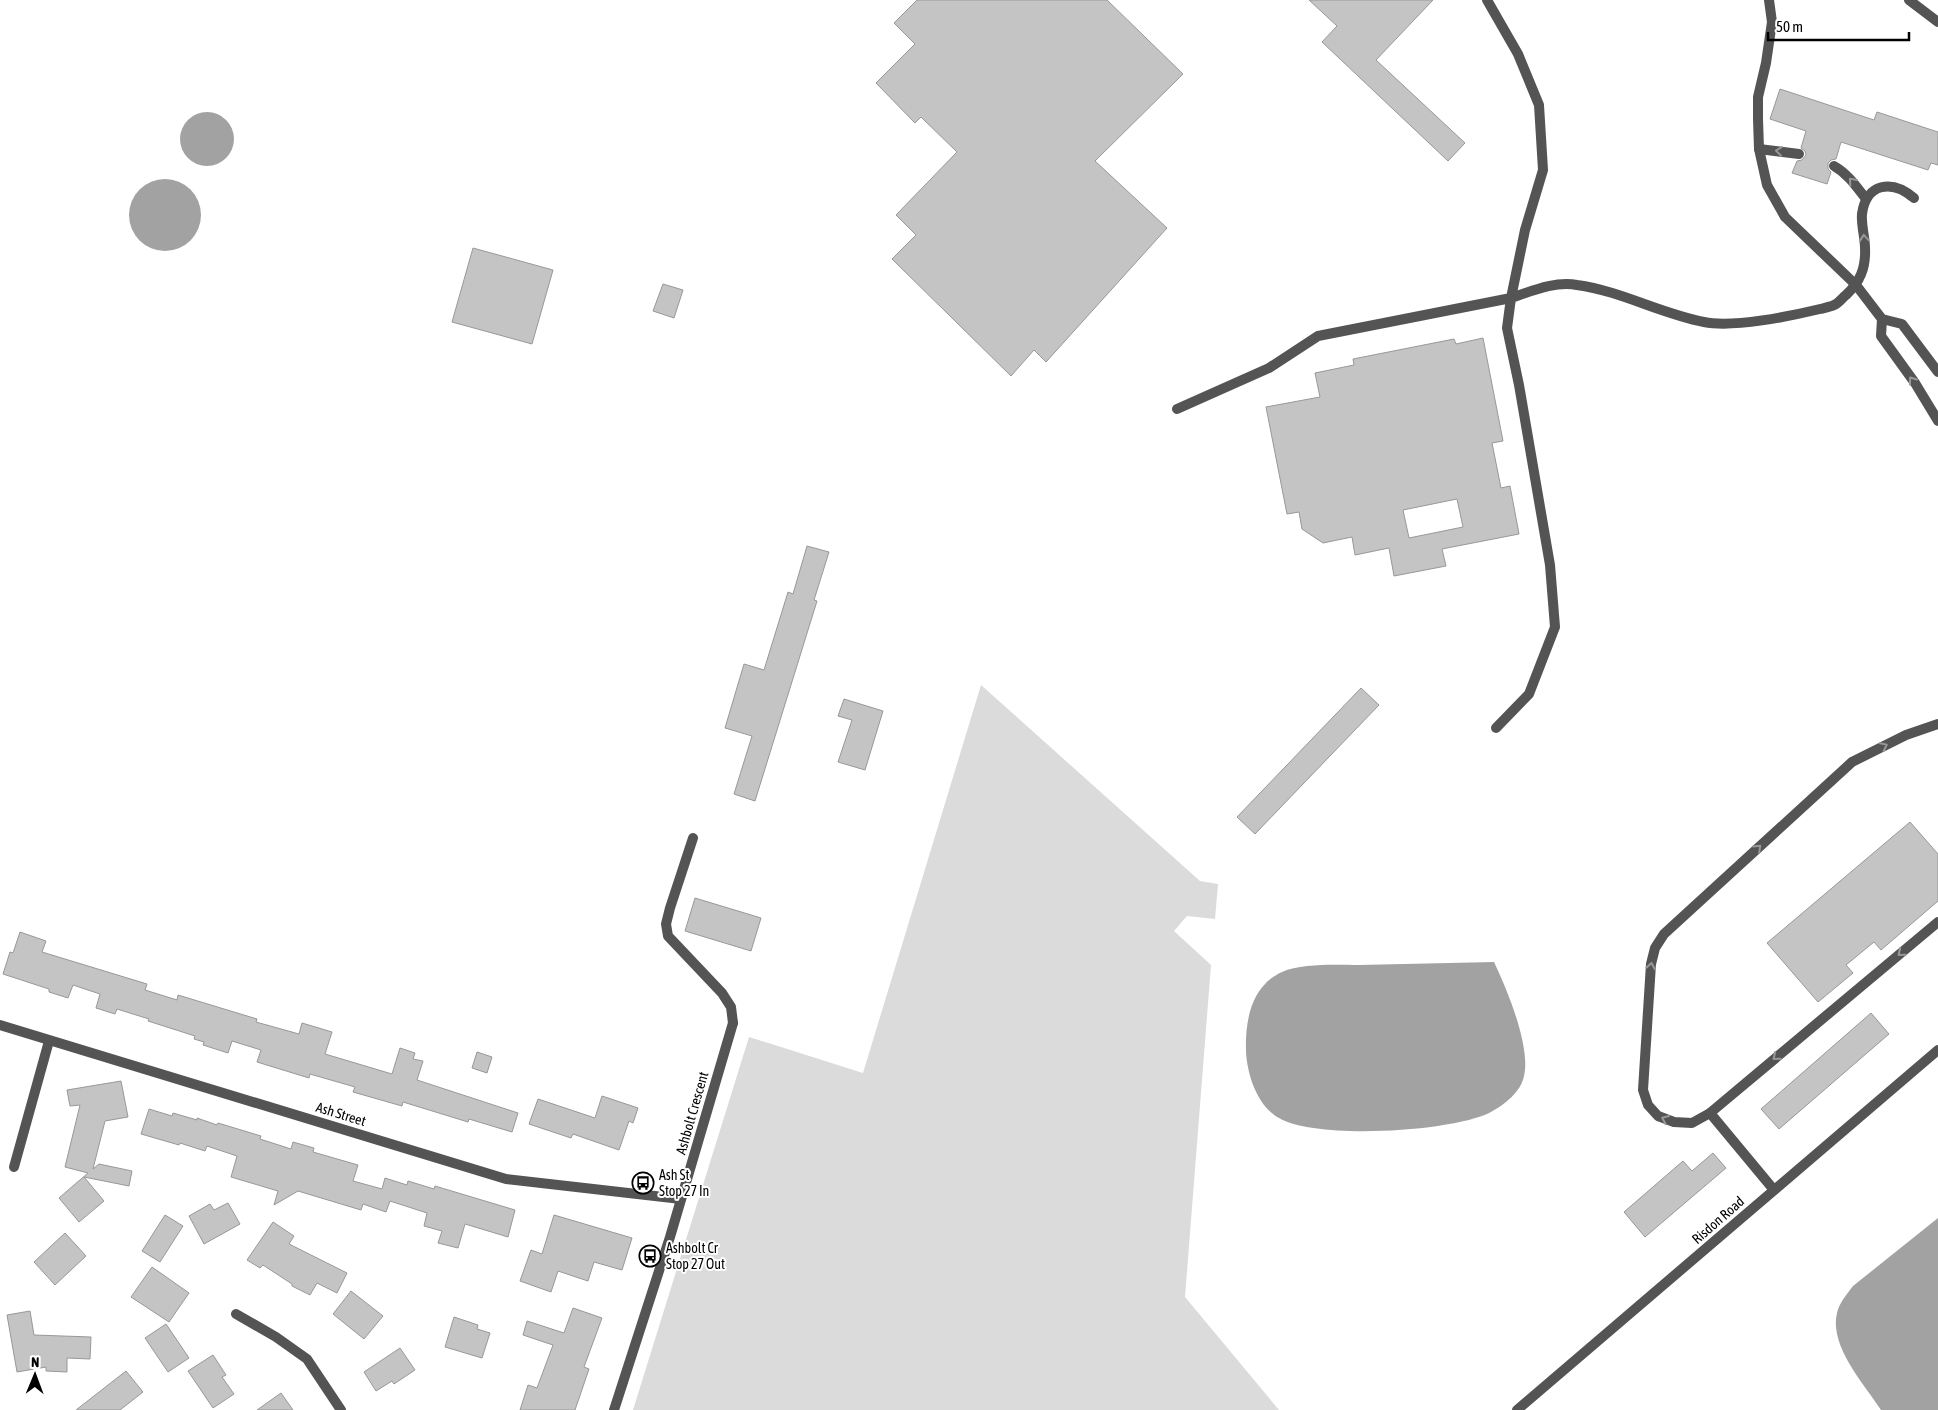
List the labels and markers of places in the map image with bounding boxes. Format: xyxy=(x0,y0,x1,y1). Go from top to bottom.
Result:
place label: Ash St Stop 27 In xyxy=(659,1167,709,1199)
bus stop icon: Ash St Stop 27 In xyxy=(631,1171,655,1195)
place label: Ashbolt Cr Stop 27 Out xyxy=(666,1240,725,1272)
bus stop icon: Ashbolt Cr Stop 27 Out xyxy=(638,1244,662,1268)

